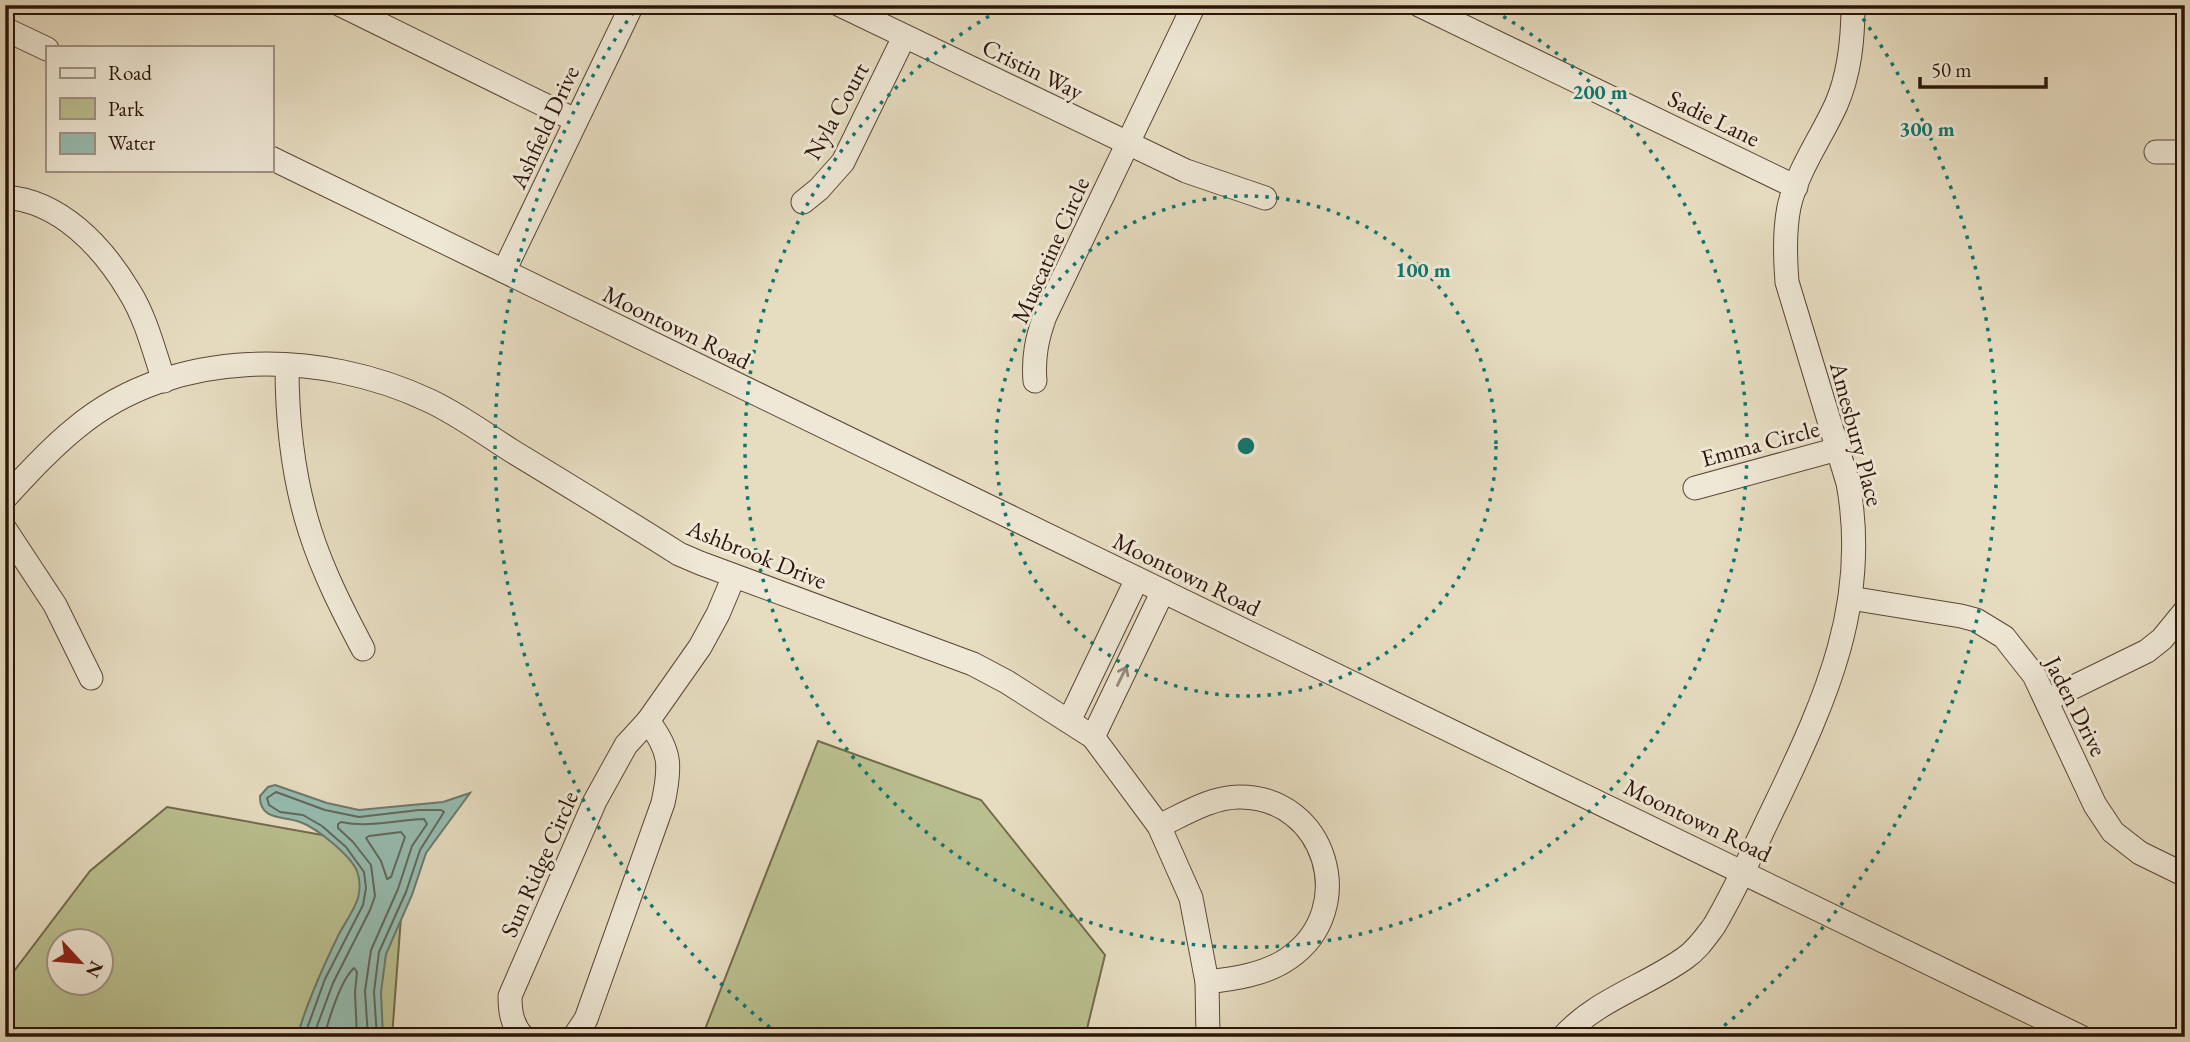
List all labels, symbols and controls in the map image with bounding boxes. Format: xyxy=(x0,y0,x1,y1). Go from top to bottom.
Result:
street label: Cristin Way xyxy=(977,31,1089,107)
legend xyxy=(46,46,273,172)
scale bar xyxy=(1920,46,2046,90)
street label: Nyla Court xyxy=(797,56,876,165)
text: 50 m xyxy=(1931,56,1972,83)
text: Road xyxy=(108,59,152,86)
street label: Ashfield Drive xyxy=(502,60,586,194)
text: 200 m xyxy=(1572,78,1628,105)
street label: Sadie Lane xyxy=(1663,82,1765,154)
text: Park xyxy=(108,95,145,122)
text: 300 m xyxy=(1899,115,1955,142)
text: Water xyxy=(108,129,155,156)
street label: Muscatine Circle xyxy=(1004,172,1096,328)
text: 100 m xyxy=(1395,256,1451,283)
street label: Moontown Road xyxy=(598,278,757,377)
street label: Amesbury Place xyxy=(1823,358,1891,509)
street label: Emma Circle xyxy=(1698,412,1822,474)
centre of rings xyxy=(1234,434,1258,458)
street label: Ashbrook Drive xyxy=(682,512,831,596)
street label: Moontown Road xyxy=(1108,525,1267,624)
street label: Jaden Drive xyxy=(2037,649,2114,761)
one-way arrow xyxy=(1116,666,1129,687)
street label: Moontown Road xyxy=(1619,771,1778,870)
street label: Sun Ridge Circle xyxy=(493,786,585,942)
north arrow xyxy=(46,926,116,996)
text: N xyxy=(80,957,109,982)

